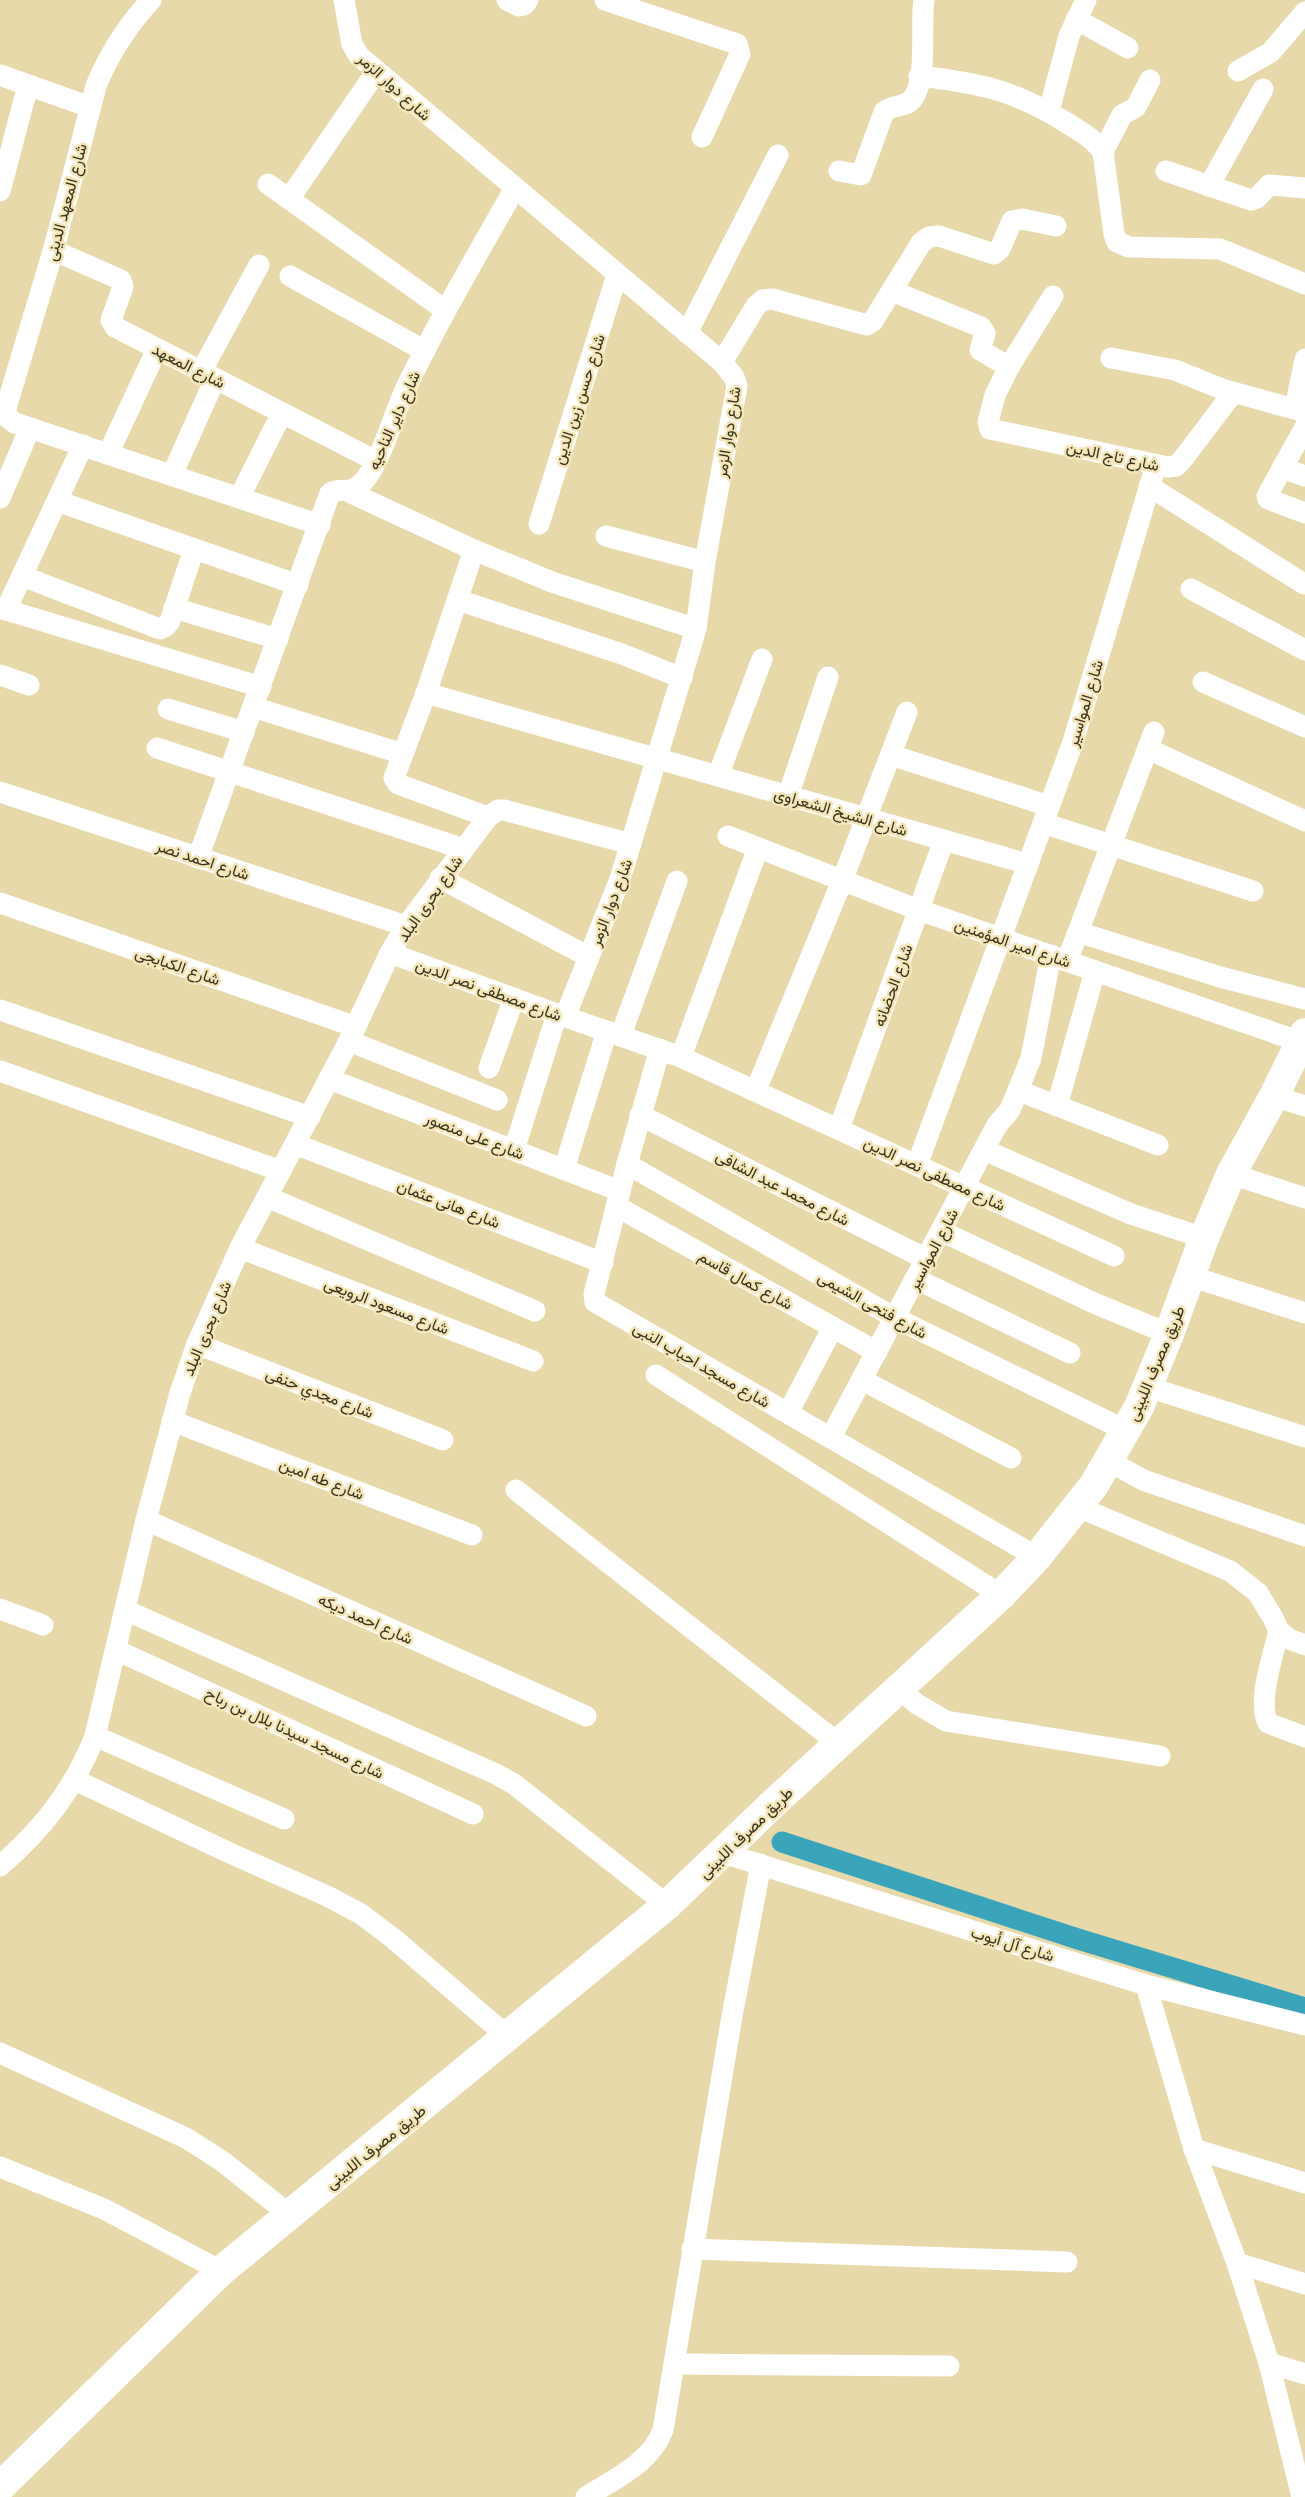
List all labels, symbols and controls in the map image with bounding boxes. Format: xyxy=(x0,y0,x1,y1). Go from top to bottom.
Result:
street label: شارع دوار الزمر xyxy=(352,47,436,126)
street label: شارع المعهد الدينى xyxy=(39,141,93,264)
street label: شارع حسن زين الدين xyxy=(547,331,611,468)
street label: شارع المعهد xyxy=(148,338,229,394)
street label: شارع داير الناحيه xyxy=(362,367,426,473)
street label: شارع دوار الزمر xyxy=(709,385,747,480)
street label: شارع تاج الدين xyxy=(1064,435,1161,477)
street label: شارع المواسير xyxy=(1061,657,1109,750)
street label: شارع الشيخ الشعراوى xyxy=(771,782,910,842)
street label: شارع احمد نصر xyxy=(152,834,252,886)
street label: شارع بحرى البلد xyxy=(392,851,468,946)
street label: شارع دوار الزمر xyxy=(583,855,638,950)
street label: شارع امير المؤمنين xyxy=(952,912,1074,974)
street label: شارع الكبابجى xyxy=(132,941,223,991)
street label: شارع الحضانه xyxy=(867,941,918,1030)
street label: شارع مصطفى نصر الدين xyxy=(412,953,565,1027)
street label: شارع على منصور xyxy=(421,1106,527,1165)
street label: شارع مصطفى نصر الدين xyxy=(860,1131,1009,1217)
street label: شارع محمد عبد الشافى xyxy=(712,1144,853,1232)
street label: شارع هانى عثمان xyxy=(394,1174,503,1234)
street label: شارع المواسير xyxy=(901,1204,964,1295)
street label: شارع كمال قاسم xyxy=(694,1244,797,1315)
street label: شارع فتحى الشيمى xyxy=(814,1265,931,1344)
street label: شارع مسعود الرويعى xyxy=(321,1272,452,1340)
street label: شارع بحرى البلد xyxy=(177,1278,237,1379)
street label: طريق مصرف اللبينى xyxy=(1121,1302,1190,1424)
street label: شارع مسجد احباب النبى xyxy=(629,1316,774,1414)
street label: شارع مجدي حنفى xyxy=(262,1362,377,1426)
street label: شارع طه امين xyxy=(276,1452,367,1506)
street label: شارع احمد ديكه xyxy=(315,1588,417,1650)
street label: شارع مسجد سيدنا بلال بن رباح xyxy=(201,1681,388,1784)
street label: طريق مصرف اللبينى xyxy=(693,1781,797,1883)
street label: شارع آل أيوب xyxy=(968,1920,1057,1968)
street label: طريق مصرف اللبينى xyxy=(320,2099,430,2194)

